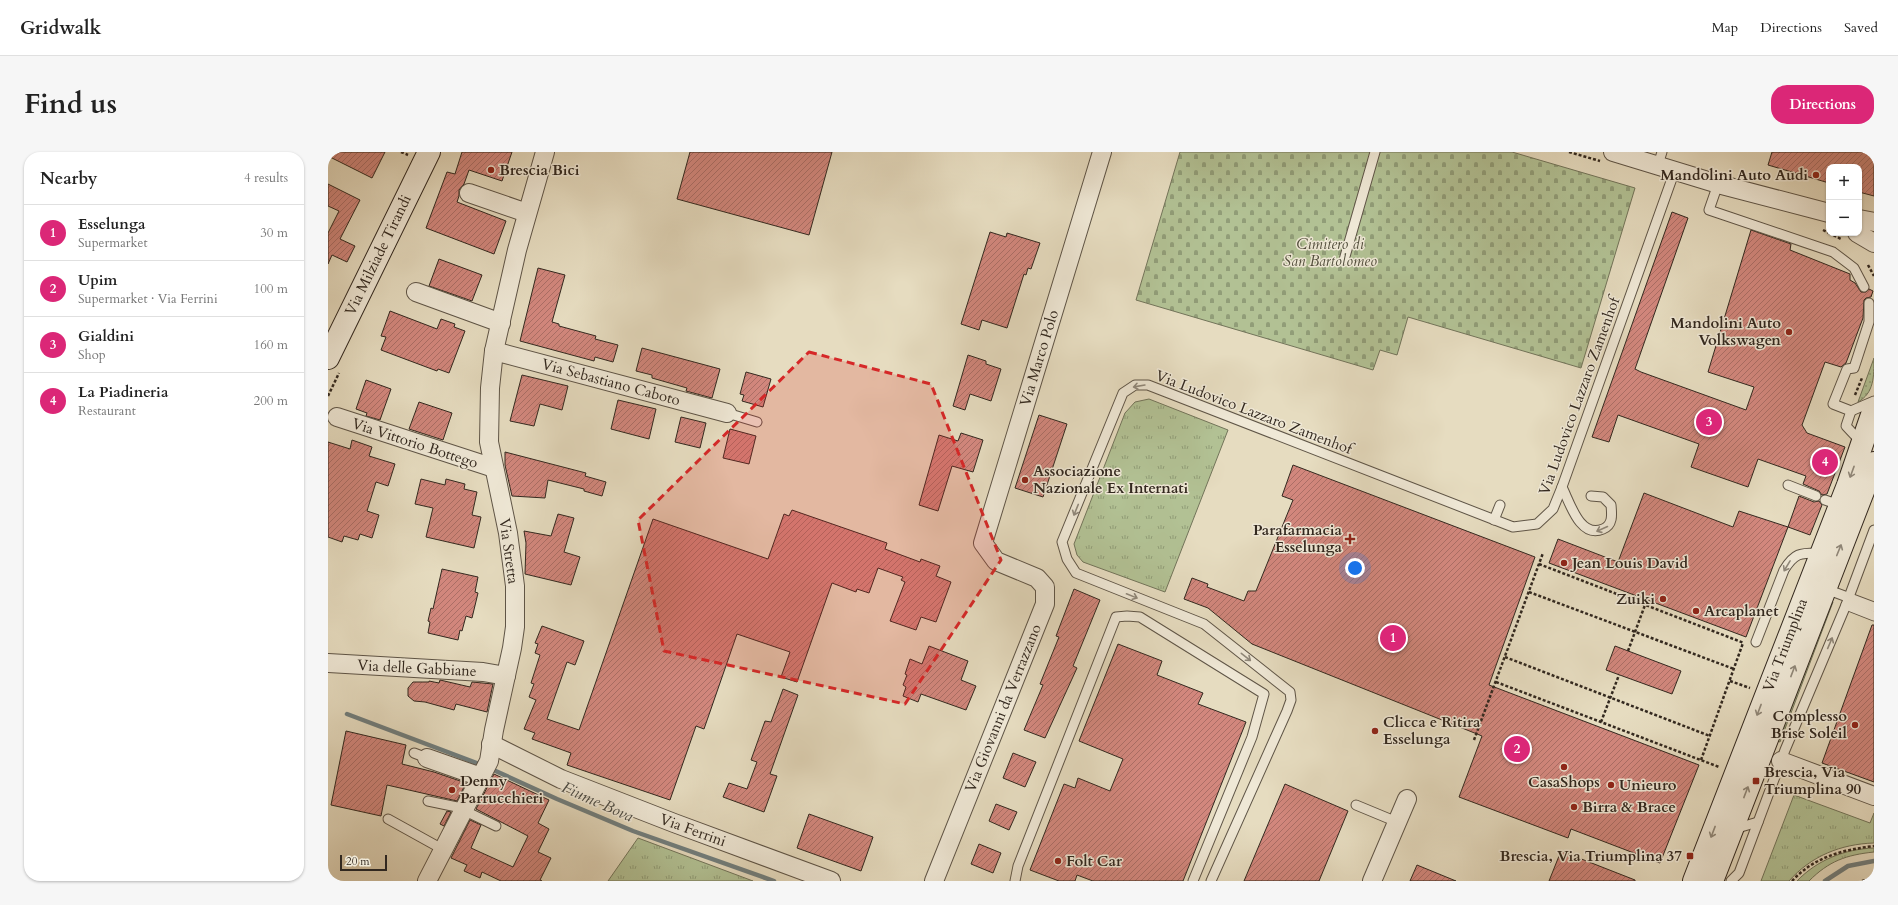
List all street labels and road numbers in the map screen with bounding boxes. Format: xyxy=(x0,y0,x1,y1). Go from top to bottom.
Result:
street label: Via Milziade Tirandi xyxy=(340,191,416,319)
street label: Via Ludovico Lazzaro Zamenhof xyxy=(1534,292,1625,498)
street label: Via Marco Polo xyxy=(1015,307,1063,409)
street label: Via Sebastiano Caboto xyxy=(539,354,683,410)
street label: Via Ludovico Lazzaro Zamenhof xyxy=(1153,365,1357,460)
street label: Via Vittorio Bottego xyxy=(349,413,481,473)
street label: Via Stretta xyxy=(494,517,524,586)
street label: Via Triumplina xyxy=(1758,595,1812,695)
street label: Via Giovanni da Verrazzano xyxy=(960,621,1046,795)
street label: Via delle Gabbiane xyxy=(357,655,477,681)
street label: Via Ferrini xyxy=(657,809,729,851)

